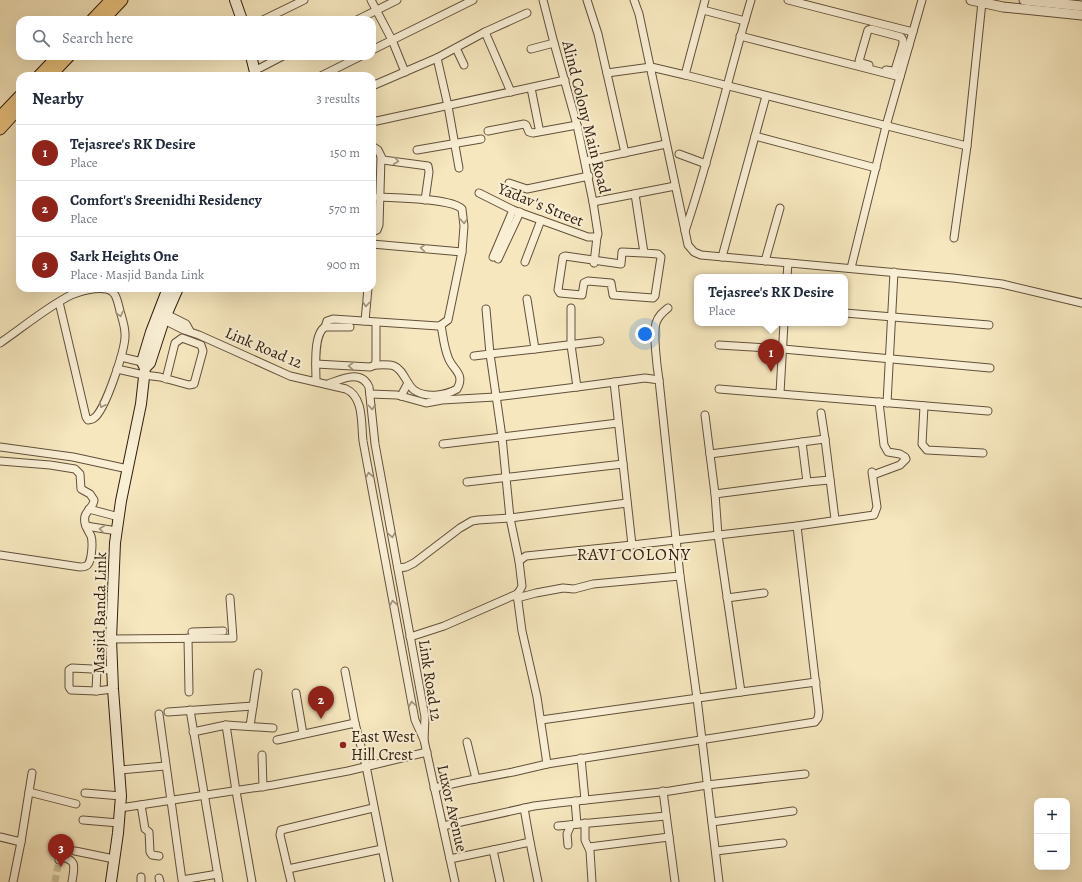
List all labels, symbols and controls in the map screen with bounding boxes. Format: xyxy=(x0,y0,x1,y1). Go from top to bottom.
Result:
search box xyxy=(16,16,376,60)
icon: search xyxy=(30,27,52,49)
text: Search here xyxy=(62,28,133,48)
street label: Alind Colony Main Road xyxy=(556,37,616,196)
text: Nearby xyxy=(32,87,83,110)
text: 3 results xyxy=(316,90,360,107)
text: Tejasree's RK Desire xyxy=(70,134,196,154)
text: 1 xyxy=(43,144,47,161)
text: 150 m xyxy=(330,144,360,161)
text: Place xyxy=(70,154,98,171)
one-way arrow xyxy=(393,156,399,165)
street label: Yadav's Street xyxy=(494,177,587,232)
text: Comfort's Sreenidhi Residency xyxy=(70,190,262,210)
text: 2 xyxy=(42,200,48,217)
text: 570 m xyxy=(329,200,360,217)
text: Place xyxy=(70,210,98,227)
one-way arrow xyxy=(459,218,468,224)
one-way arrow xyxy=(420,244,426,253)
text: Sark Heights One xyxy=(70,246,179,266)
text: 3 xyxy=(42,256,48,273)
text: 900 m xyxy=(327,256,360,273)
text: Place · Masjid Banda Link xyxy=(70,266,204,283)
popup xyxy=(694,274,848,326)
text: Tejasree's RK Desire xyxy=(708,282,834,302)
one-way arrow xyxy=(362,301,371,307)
text: Place xyxy=(708,302,736,319)
one-way arrow xyxy=(116,311,124,317)
street label: Link Road 12 xyxy=(222,322,306,374)
your location xyxy=(635,324,655,344)
pin: 1 xyxy=(758,339,784,372)
one-way arrow xyxy=(348,362,354,370)
one-way arrow xyxy=(99,401,107,408)
one-way arrow xyxy=(367,404,376,410)
one-way arrow xyxy=(366,472,374,478)
one-way arrow xyxy=(99,525,105,534)
one-way arrow xyxy=(387,532,396,538)
district label: RAVI COLONY xyxy=(577,543,691,566)
street label: Masjid Banda Link xyxy=(88,552,112,674)
one-way arrow xyxy=(389,600,397,606)
street label: Link Road 12 xyxy=(413,638,447,723)
pin: 2 xyxy=(308,686,334,719)
one-way arrow xyxy=(408,701,416,707)
place label: East West Hill Crest xyxy=(351,726,415,766)
marker: East West Hill Crest xyxy=(338,740,348,750)
street label: Luxor Avenue xyxy=(431,762,473,854)
map controls xyxy=(1034,798,1070,870)
button: + xyxy=(1034,798,1070,834)
pin: 3 xyxy=(48,834,74,867)
button: − xyxy=(1034,834,1070,870)

